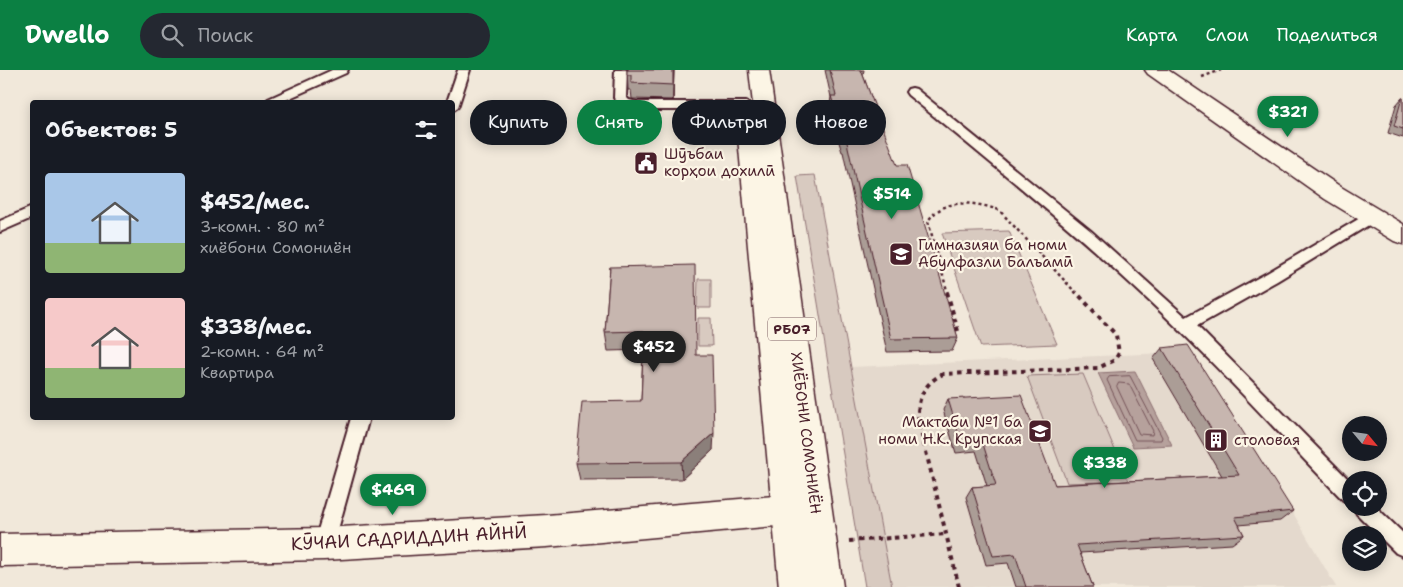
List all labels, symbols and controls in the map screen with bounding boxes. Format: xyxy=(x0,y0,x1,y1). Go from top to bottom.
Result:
search box xyxy=(140,13,490,58)
text: Dwello xyxy=(25,19,110,51)
icon: search xyxy=(158,21,186,49)
text: Поиск xyxy=(198,23,253,48)
text: Карта xyxy=(1126,23,1177,47)
text: Слои xyxy=(1205,23,1249,47)
text: Поделиться xyxy=(1277,23,1378,47)
pin: $321 xyxy=(1258,96,1318,138)
chip: Купить xyxy=(470,100,567,145)
chip: Снять xyxy=(577,100,662,145)
chip: Фильтры xyxy=(672,100,786,145)
chip: Новое xyxy=(796,100,886,145)
text: $321 xyxy=(1268,101,1308,122)
text: Объектов: 5 xyxy=(45,116,177,144)
icon: filters xyxy=(412,116,440,144)
place label: Шӯъбаи корҳои дохилӣ xyxy=(664,144,775,181)
public building icon: Шӯъбаи корҳои дохилӣ xyxy=(633,150,659,176)
pin: $514 xyxy=(862,178,922,220)
text: $514 xyxy=(873,183,911,204)
text: $452/мес. xyxy=(200,188,310,216)
icon: home xyxy=(85,193,145,253)
text: 3-комн. · 80 m² xyxy=(200,216,325,237)
place label: Гимназияи ба номи Абулфазли Балъамӣ xyxy=(918,235,1073,272)
text: хиёбони Сомониён xyxy=(200,237,351,258)
school or university icon: Гимназияи ба номи Абулфазли Балъамӣ xyxy=(888,241,914,267)
text: $338/мес. xyxy=(200,313,312,341)
icon: home xyxy=(85,318,145,378)
road number: РБ07 xyxy=(768,318,816,340)
pin: $452 xyxy=(624,330,684,373)
text: $452 xyxy=(633,336,675,357)
text: 2-комн. · 64 m² xyxy=(200,341,324,362)
street label: ХИЁБОНИ СОМОНИЁН xyxy=(786,351,826,515)
text: Квартира xyxy=(200,362,274,383)
place label: Мактаби №1 ба номи Н.К. Крупская xyxy=(878,412,1023,449)
north arrow xyxy=(1342,416,1388,461)
map controls xyxy=(1342,416,1387,571)
school or university icon: Мактаби №1 ба номи Н.К. Крупская xyxy=(1027,418,1053,444)
building icon: столовая xyxy=(1203,427,1229,453)
place label: столовая xyxy=(1234,430,1300,450)
pin: $338 xyxy=(1075,446,1135,489)
text: $338 xyxy=(1083,452,1127,473)
button: locate xyxy=(1342,471,1387,516)
pin: $469 xyxy=(363,474,423,516)
text: $469 xyxy=(371,479,415,500)
street label: КӮЧАИ САДРИДДИН АЙНӢ xyxy=(290,520,528,556)
button: layers xyxy=(1342,526,1387,571)

